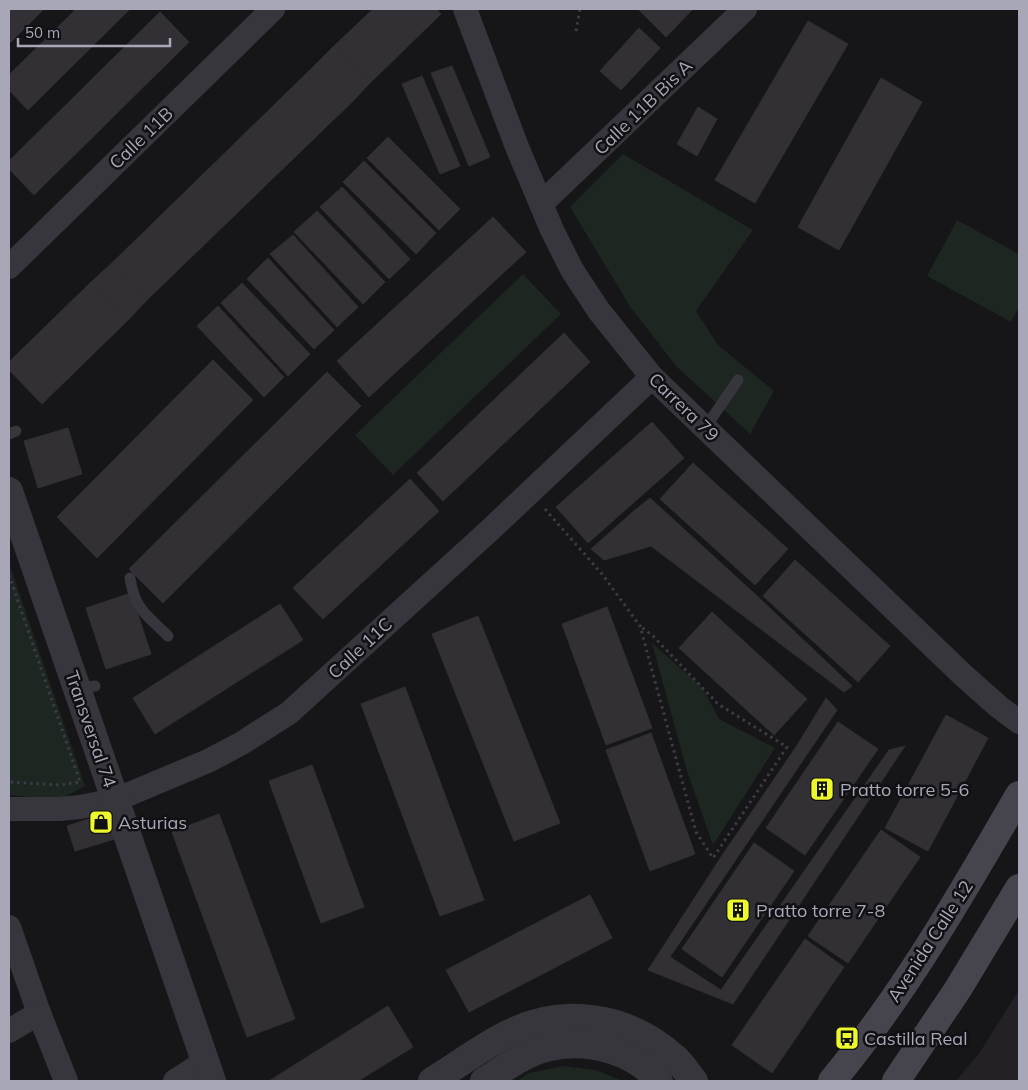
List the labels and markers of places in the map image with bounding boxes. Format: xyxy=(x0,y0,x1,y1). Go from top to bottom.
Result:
building icon: Pratto torre 5-6 xyxy=(809,776,835,802)
place label: Pratto torre 5-6 xyxy=(840,778,969,801)
shop icon: Asturias xyxy=(88,809,114,835)
place label: Asturias xyxy=(118,811,187,834)
building icon: Pratto torre 7-8 xyxy=(725,897,751,923)
place label: Pratto torre 7-8 xyxy=(756,899,885,922)
bus stop icon: Castilla Real xyxy=(834,1025,860,1051)
place label: Castilla Real xyxy=(864,1027,967,1050)

